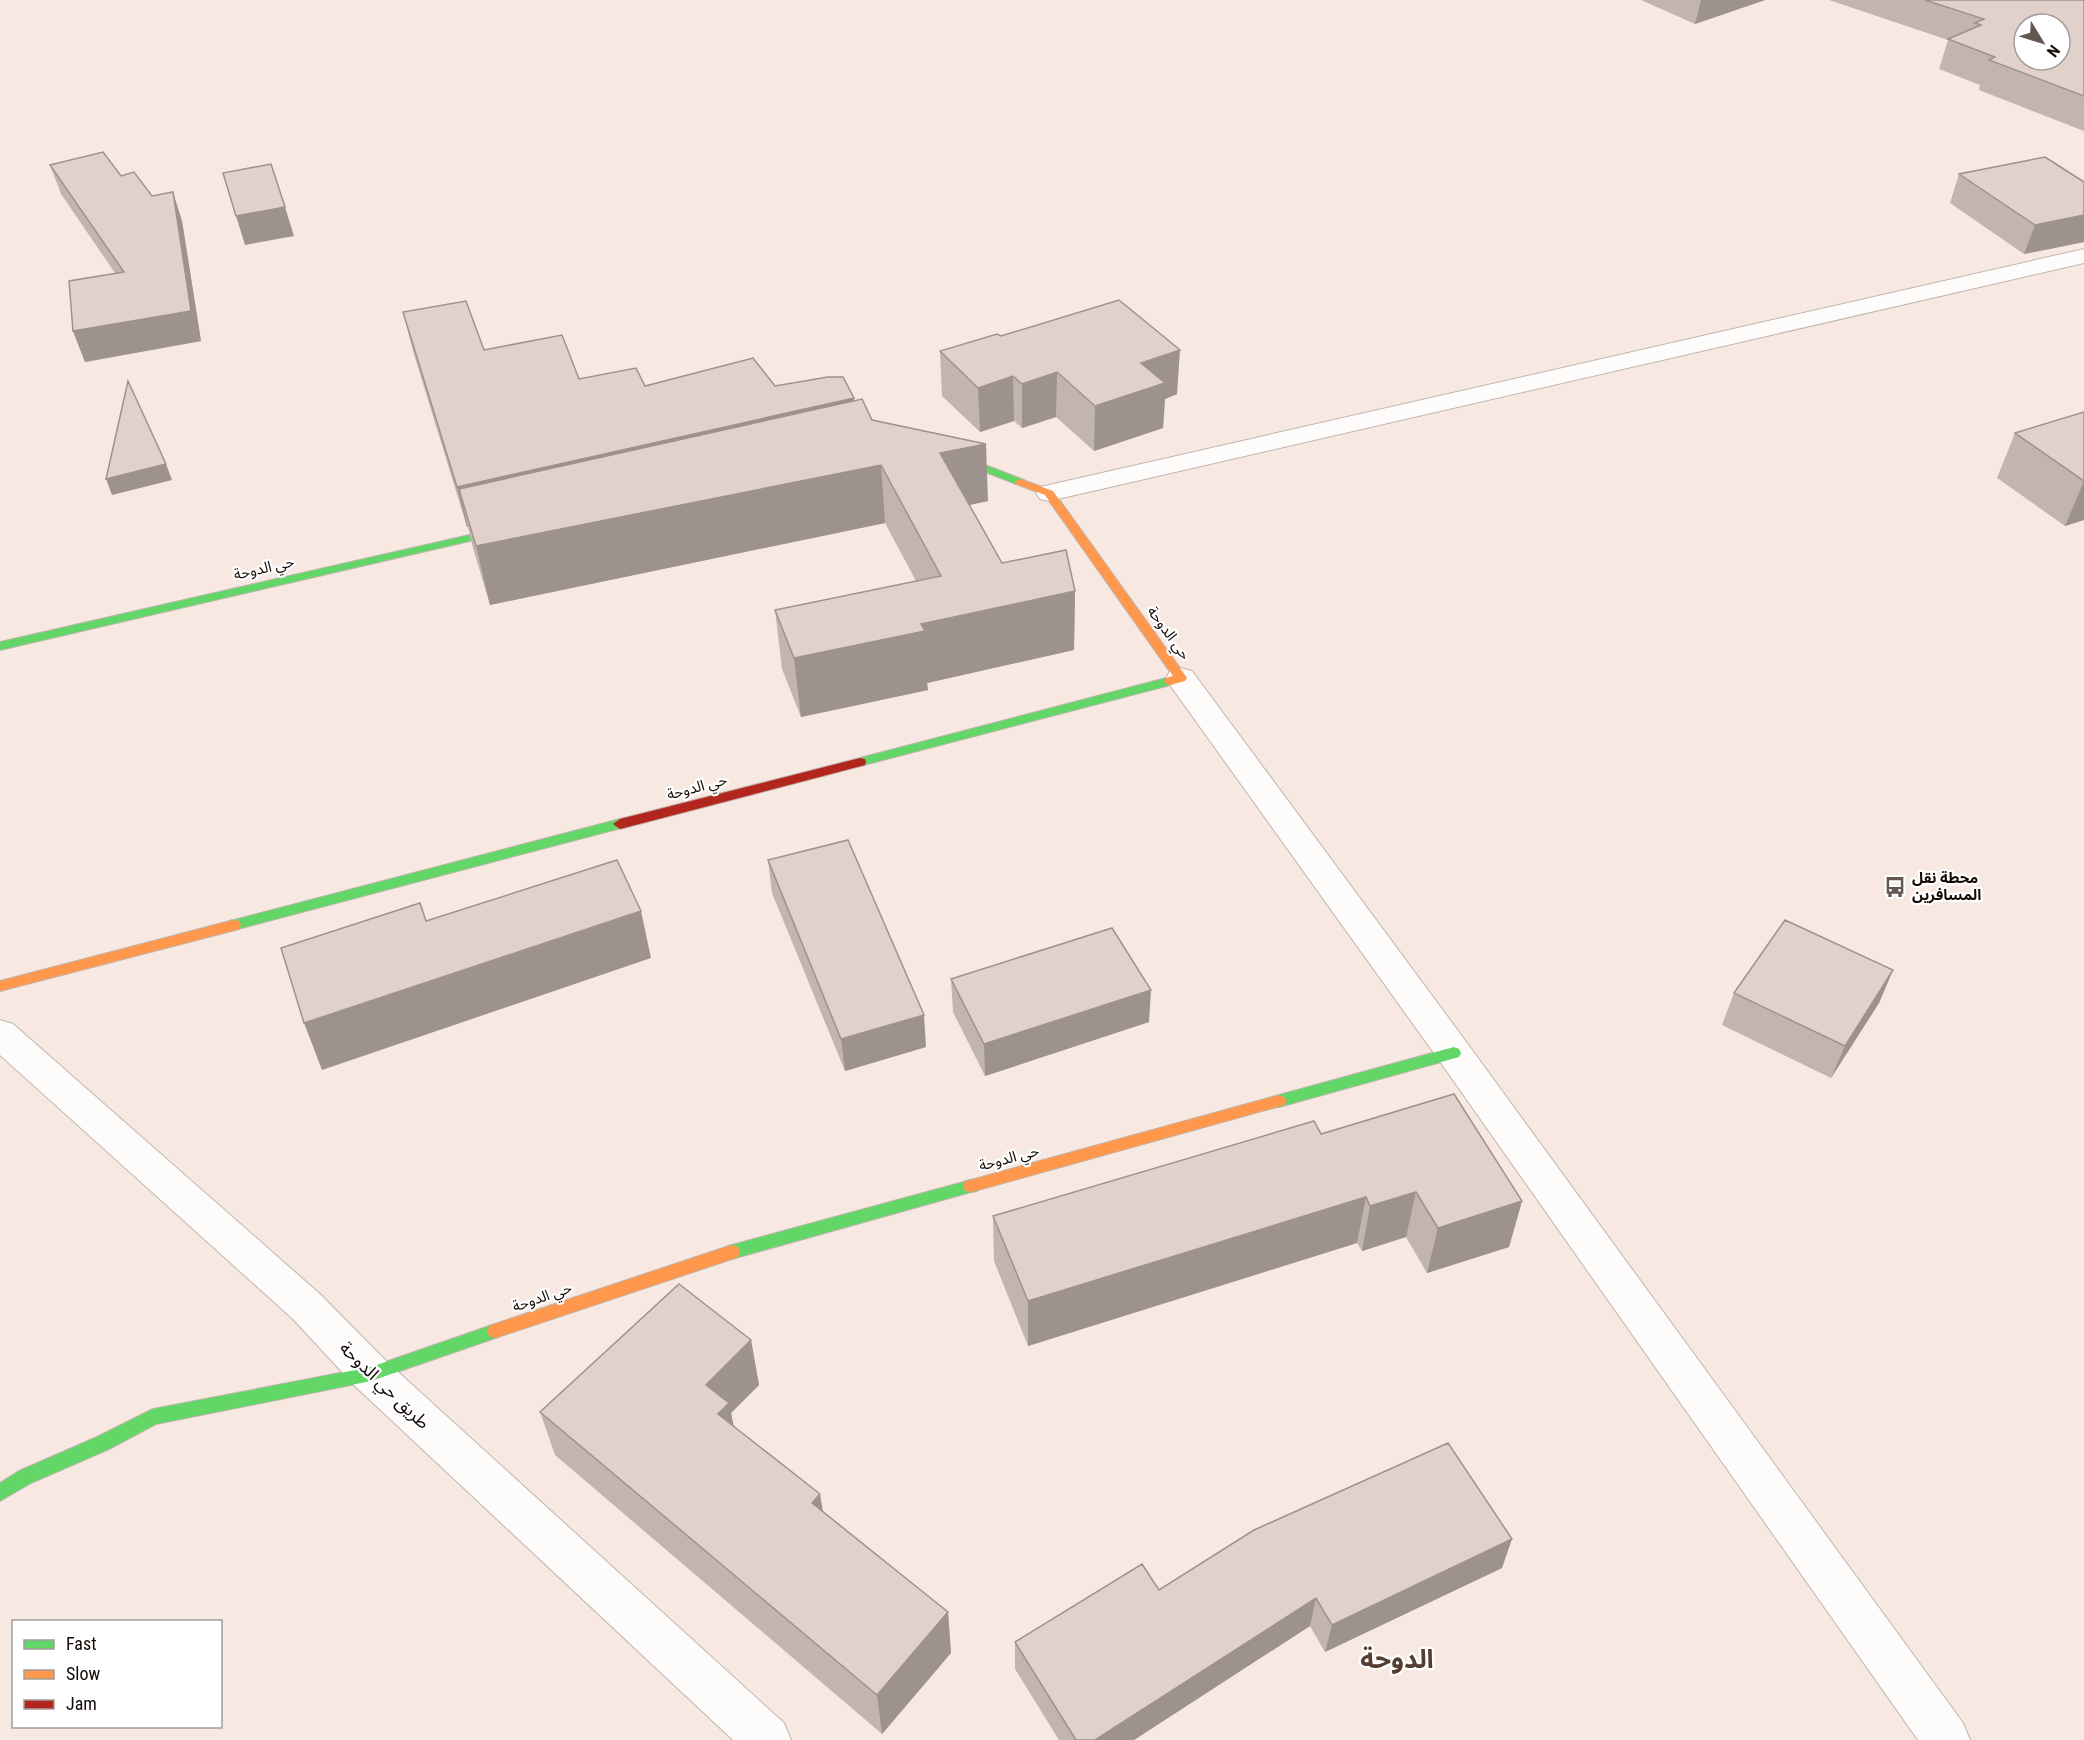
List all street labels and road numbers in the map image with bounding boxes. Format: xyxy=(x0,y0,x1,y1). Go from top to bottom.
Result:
street label: حي الدوحة xyxy=(232,552,297,586)
street label: حي الدوحة xyxy=(1142,603,1194,665)
street label: حي الدوحة xyxy=(665,770,730,806)
street label: حي الدوحة xyxy=(977,1141,1042,1177)
street label: حي الدوحة xyxy=(510,1278,575,1318)
street label: طريق حي الدوحة xyxy=(334,1337,434,1435)

